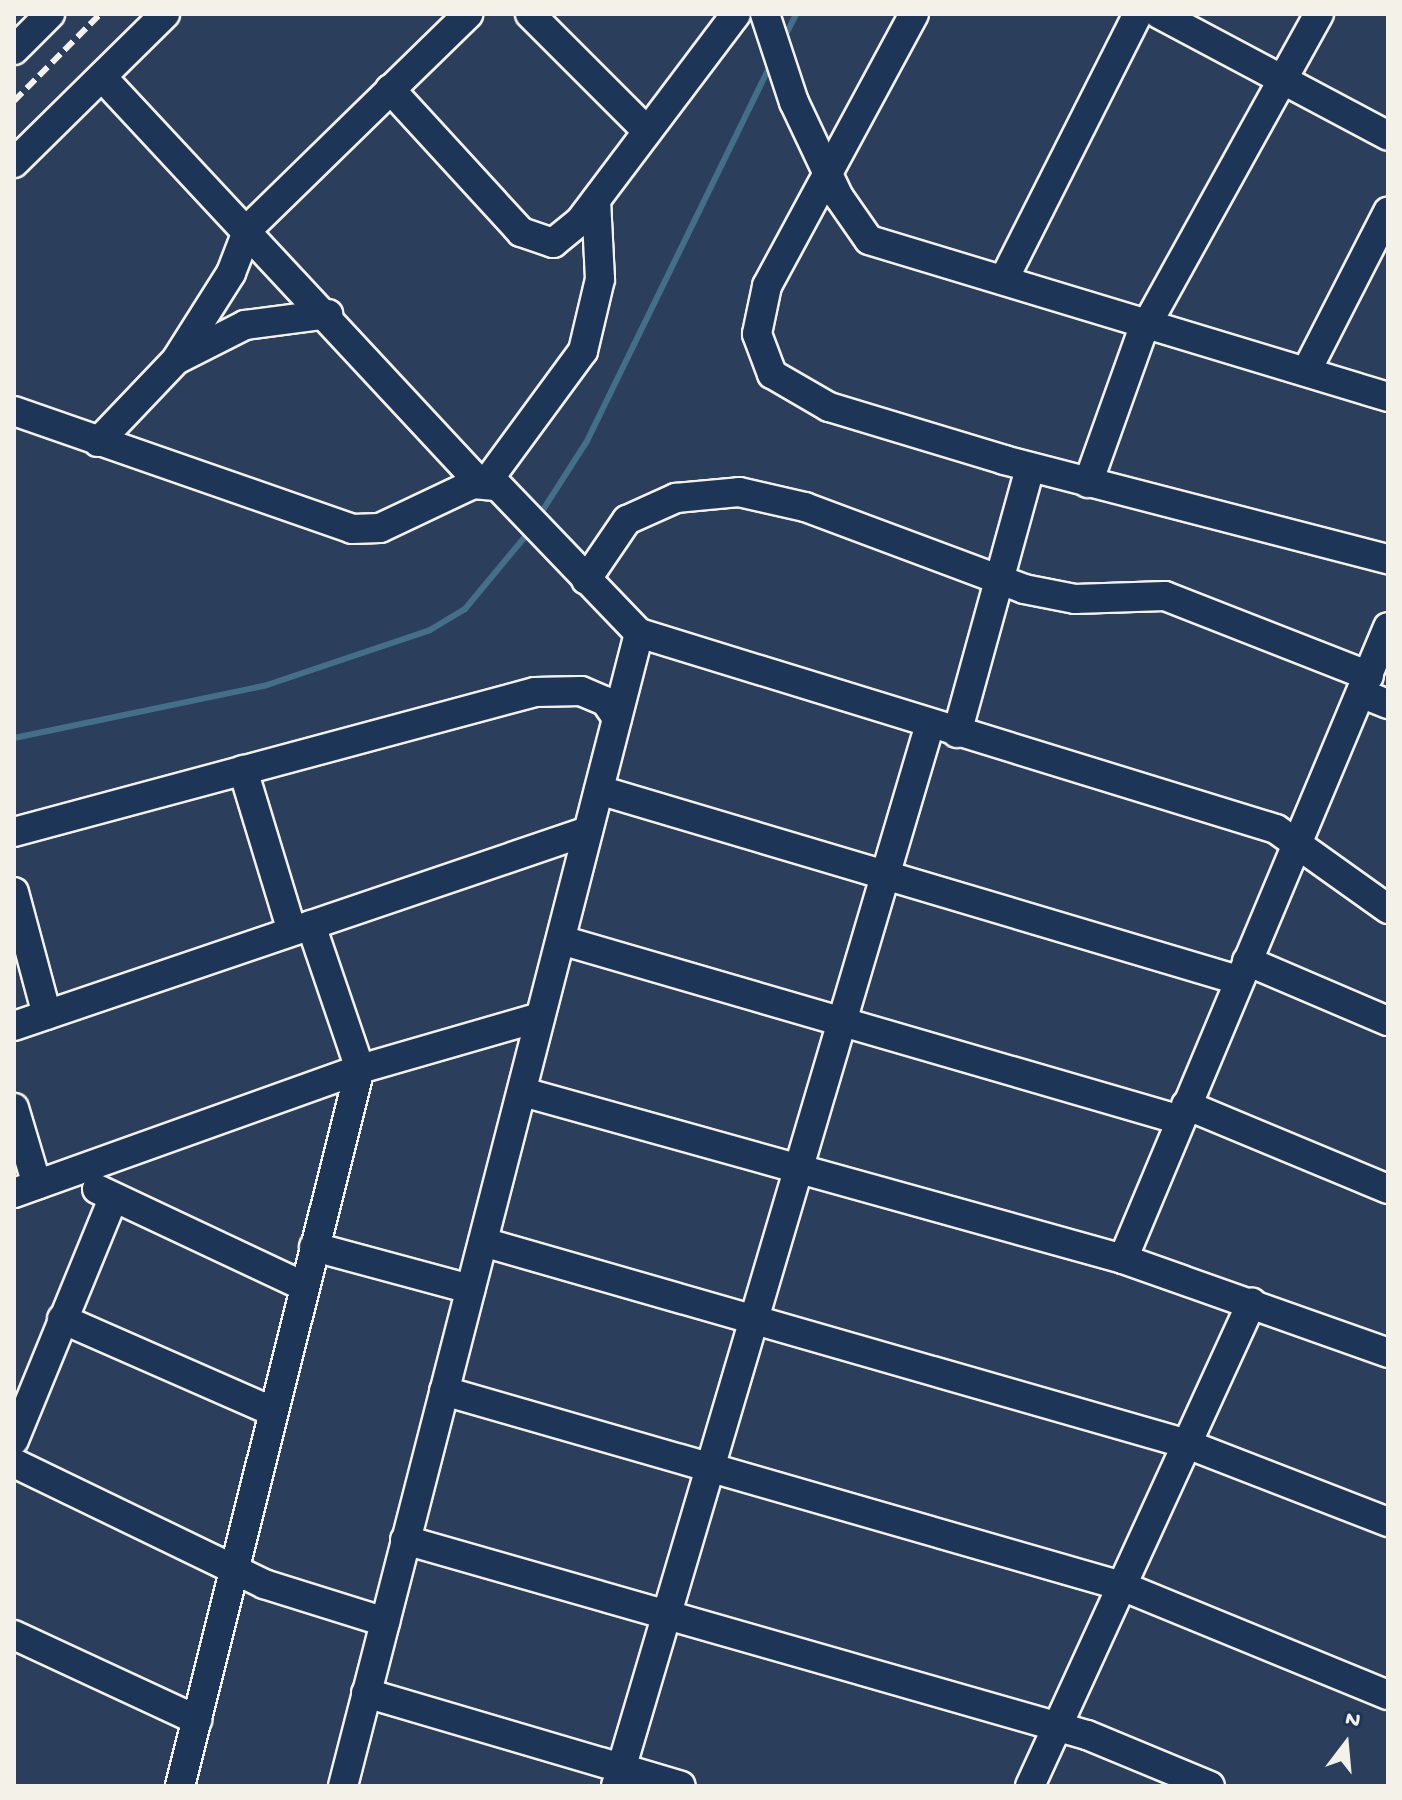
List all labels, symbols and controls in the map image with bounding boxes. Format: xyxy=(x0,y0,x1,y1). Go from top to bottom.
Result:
north arrow xyxy=(1306,1704,1386,1784)
text: N xyxy=(1342,1706,1363,1735)

